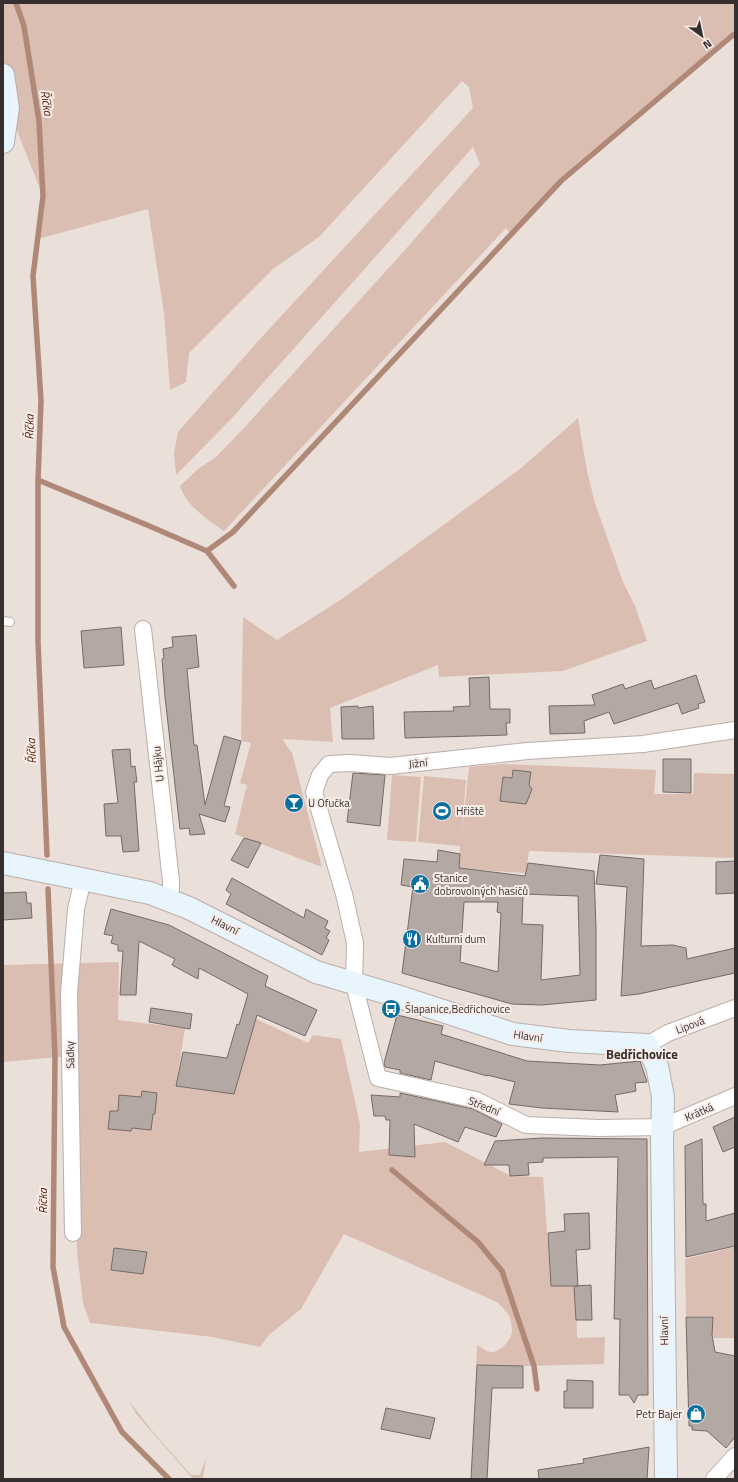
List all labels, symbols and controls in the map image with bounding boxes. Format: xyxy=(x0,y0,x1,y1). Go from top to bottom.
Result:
north arrow xyxy=(682,16,722,56)
text: N xyxy=(700,36,715,53)
water label: Říčka xyxy=(36,89,59,118)
water label: Říčka xyxy=(19,413,39,440)
water label: Říčka xyxy=(21,737,41,764)
street label: U Hájku xyxy=(148,745,168,783)
street label: Jižní xyxy=(408,754,430,772)
bar icon: U Ofučka xyxy=(283,792,305,814)
place label: U Ofučka xyxy=(308,795,350,811)
sports icon: Hřiště xyxy=(431,800,453,822)
place label: Hřiště xyxy=(456,803,485,819)
place label: Stanice dobrovolných hasičů xyxy=(434,870,528,899)
public building icon: Stanice dobrovolných hasičů xyxy=(409,873,431,895)
street label: Hlavní xyxy=(208,911,243,939)
restaurant icon: Kulturni dum xyxy=(401,928,423,950)
place label: Kulturni dum xyxy=(426,931,486,947)
bus stop icon: Šlapanice,Bedřichovice xyxy=(380,998,402,1020)
place label: Šlapanice,Bedřichovice xyxy=(405,1001,511,1017)
street label: Lipová xyxy=(673,1012,707,1038)
street label: Hlavní xyxy=(513,1026,545,1046)
street label: Sádky xyxy=(62,1040,78,1069)
district label: Bedřichovice xyxy=(606,1044,678,1064)
street label: Střední xyxy=(466,1092,504,1120)
street label: Krátká xyxy=(682,1099,716,1125)
water label: Říčka xyxy=(33,1187,52,1214)
street label: Hlavní xyxy=(656,1315,672,1346)
shop icon: Petr Bajer xyxy=(685,1403,707,1425)
place label: Petr Bajer xyxy=(636,1406,682,1422)

